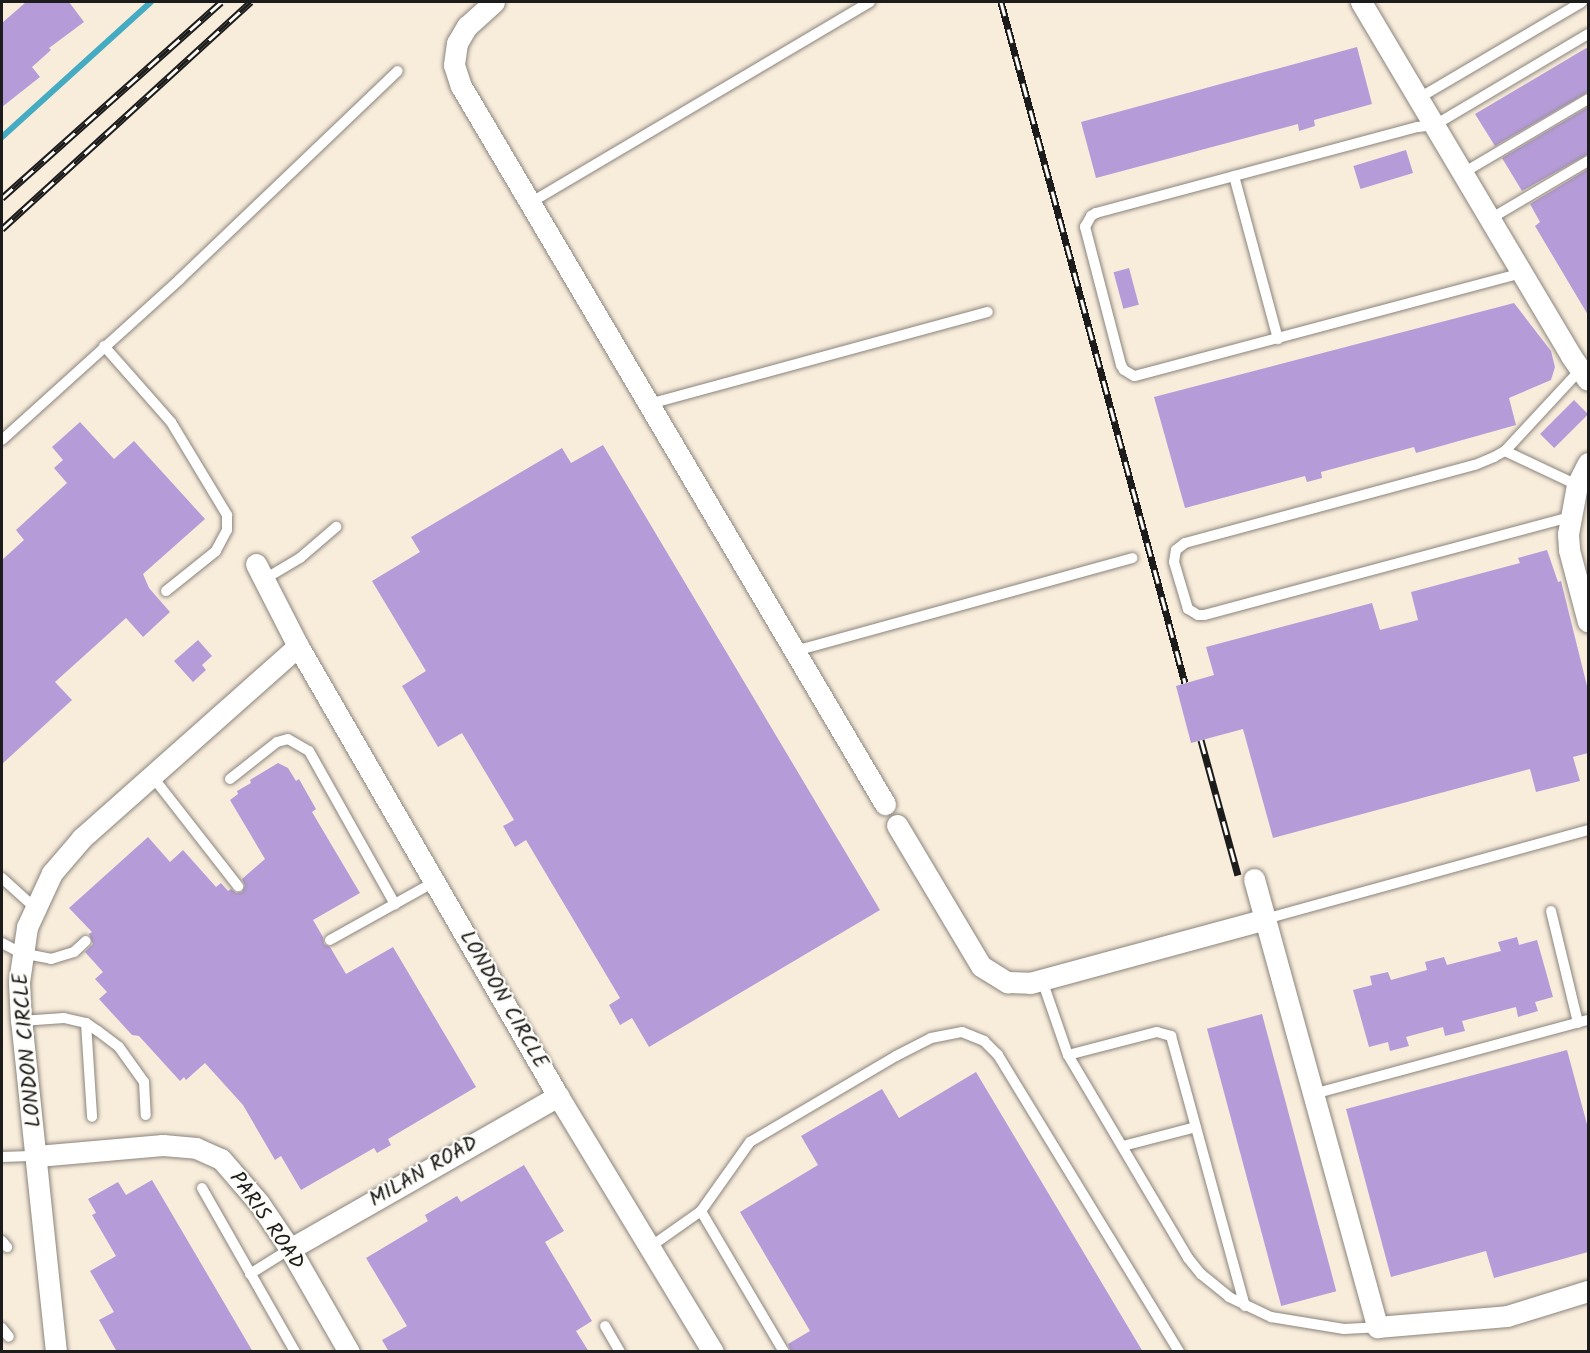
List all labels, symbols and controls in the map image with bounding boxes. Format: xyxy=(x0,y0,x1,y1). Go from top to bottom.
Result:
street label: LONDON CIRCLE xyxy=(453,926,553,1074)
street label: LONDON CIRCLE xyxy=(9,972,47,1128)
street label: MILAN ROAD xyxy=(365,1131,483,1213)
street label: PARIS ROAD xyxy=(223,1167,309,1275)

